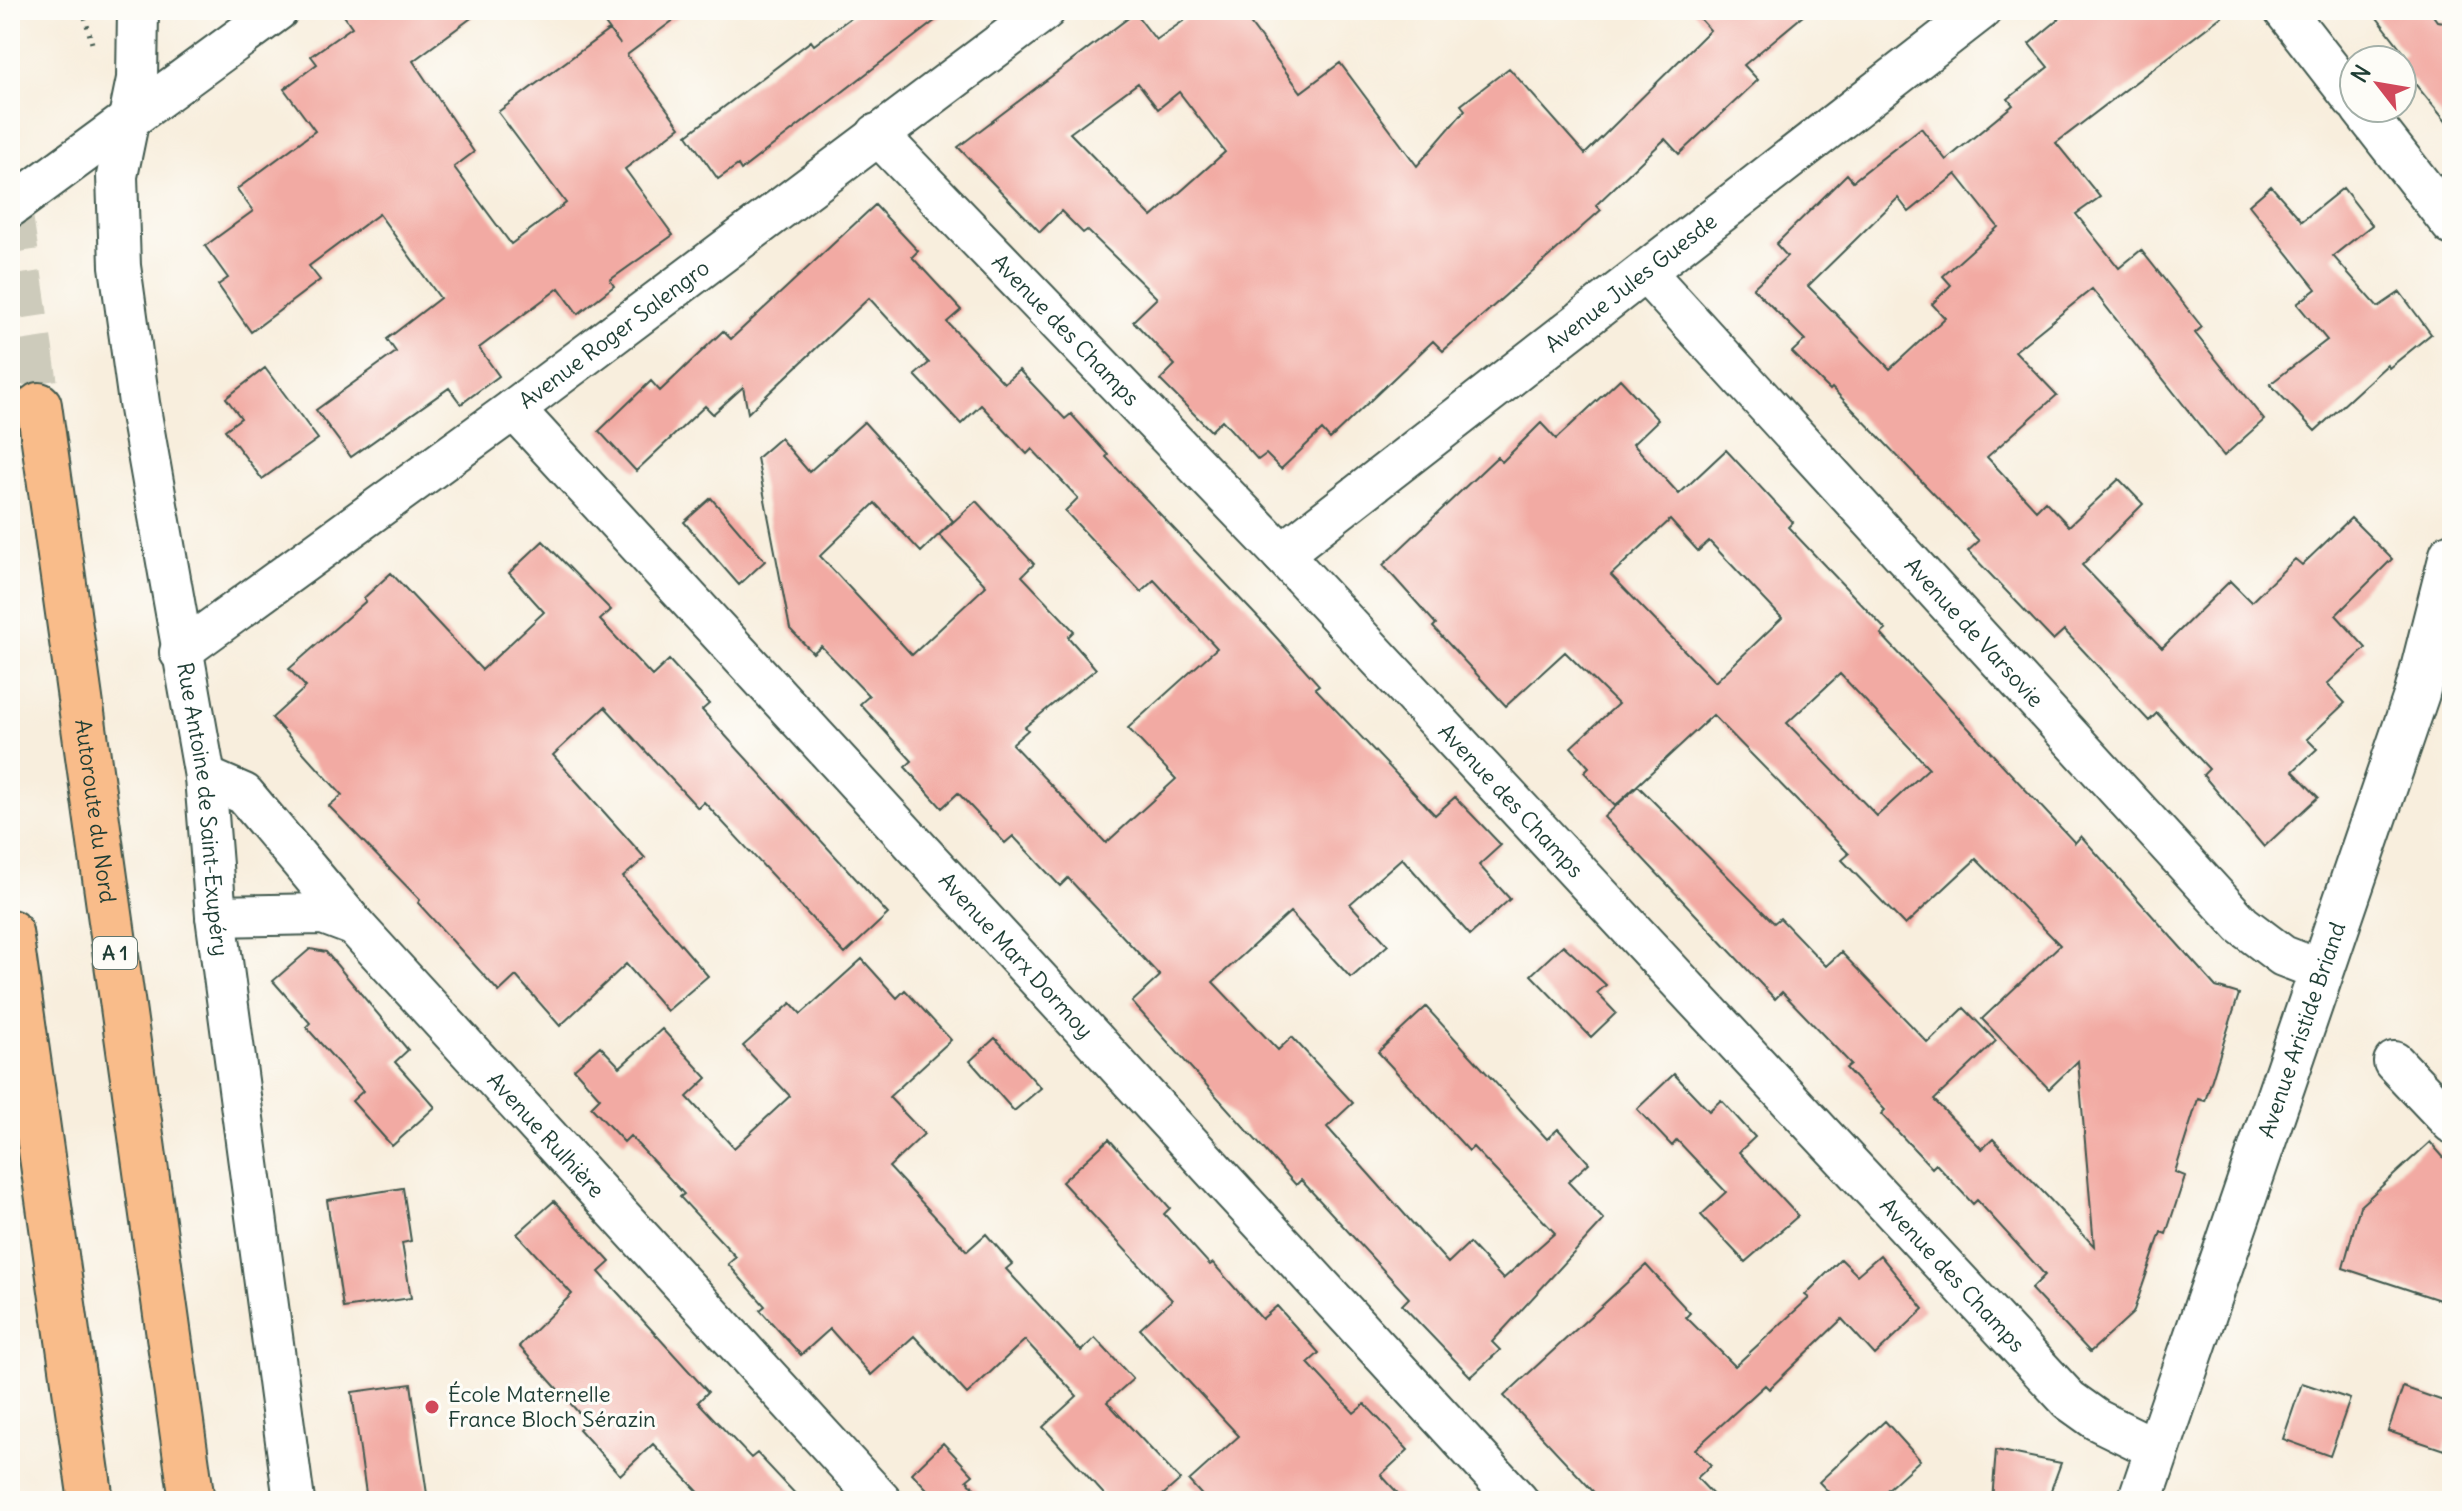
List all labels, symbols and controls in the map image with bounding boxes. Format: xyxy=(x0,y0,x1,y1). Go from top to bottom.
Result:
north arrow xyxy=(2338,44,2418,124)
text: N xyxy=(2345,60,2377,87)
street label: Avenue Jules Guesde xyxy=(1539,207,1722,358)
street label: Avenue des Champs xyxy=(986,248,1146,412)
street label: Avenue Roger Salengro xyxy=(513,253,715,415)
street label: Avenue de Varsovie xyxy=(1899,551,2050,713)
street label: Rue Antoine de Saint-Exupéry xyxy=(171,660,235,958)
street label: Autoroute du Nord xyxy=(69,717,122,905)
street label: Avenue des Champs xyxy=(1433,717,1590,883)
street label: Avenue Marx Dormoy xyxy=(933,866,1099,1044)
street label: Avenue Aristide Briand xyxy=(2252,918,2351,1141)
road number: A 1 xyxy=(93,937,137,969)
street label: Avenue Rulhière xyxy=(482,1066,610,1203)
street label: Avenue des Champs xyxy=(1874,1192,2031,1358)
place label: École Maternelle France Bloch Sérazin xyxy=(448,1380,656,1433)
marker: École Maternelle France Bloch Sérazin xyxy=(423,1398,441,1416)

